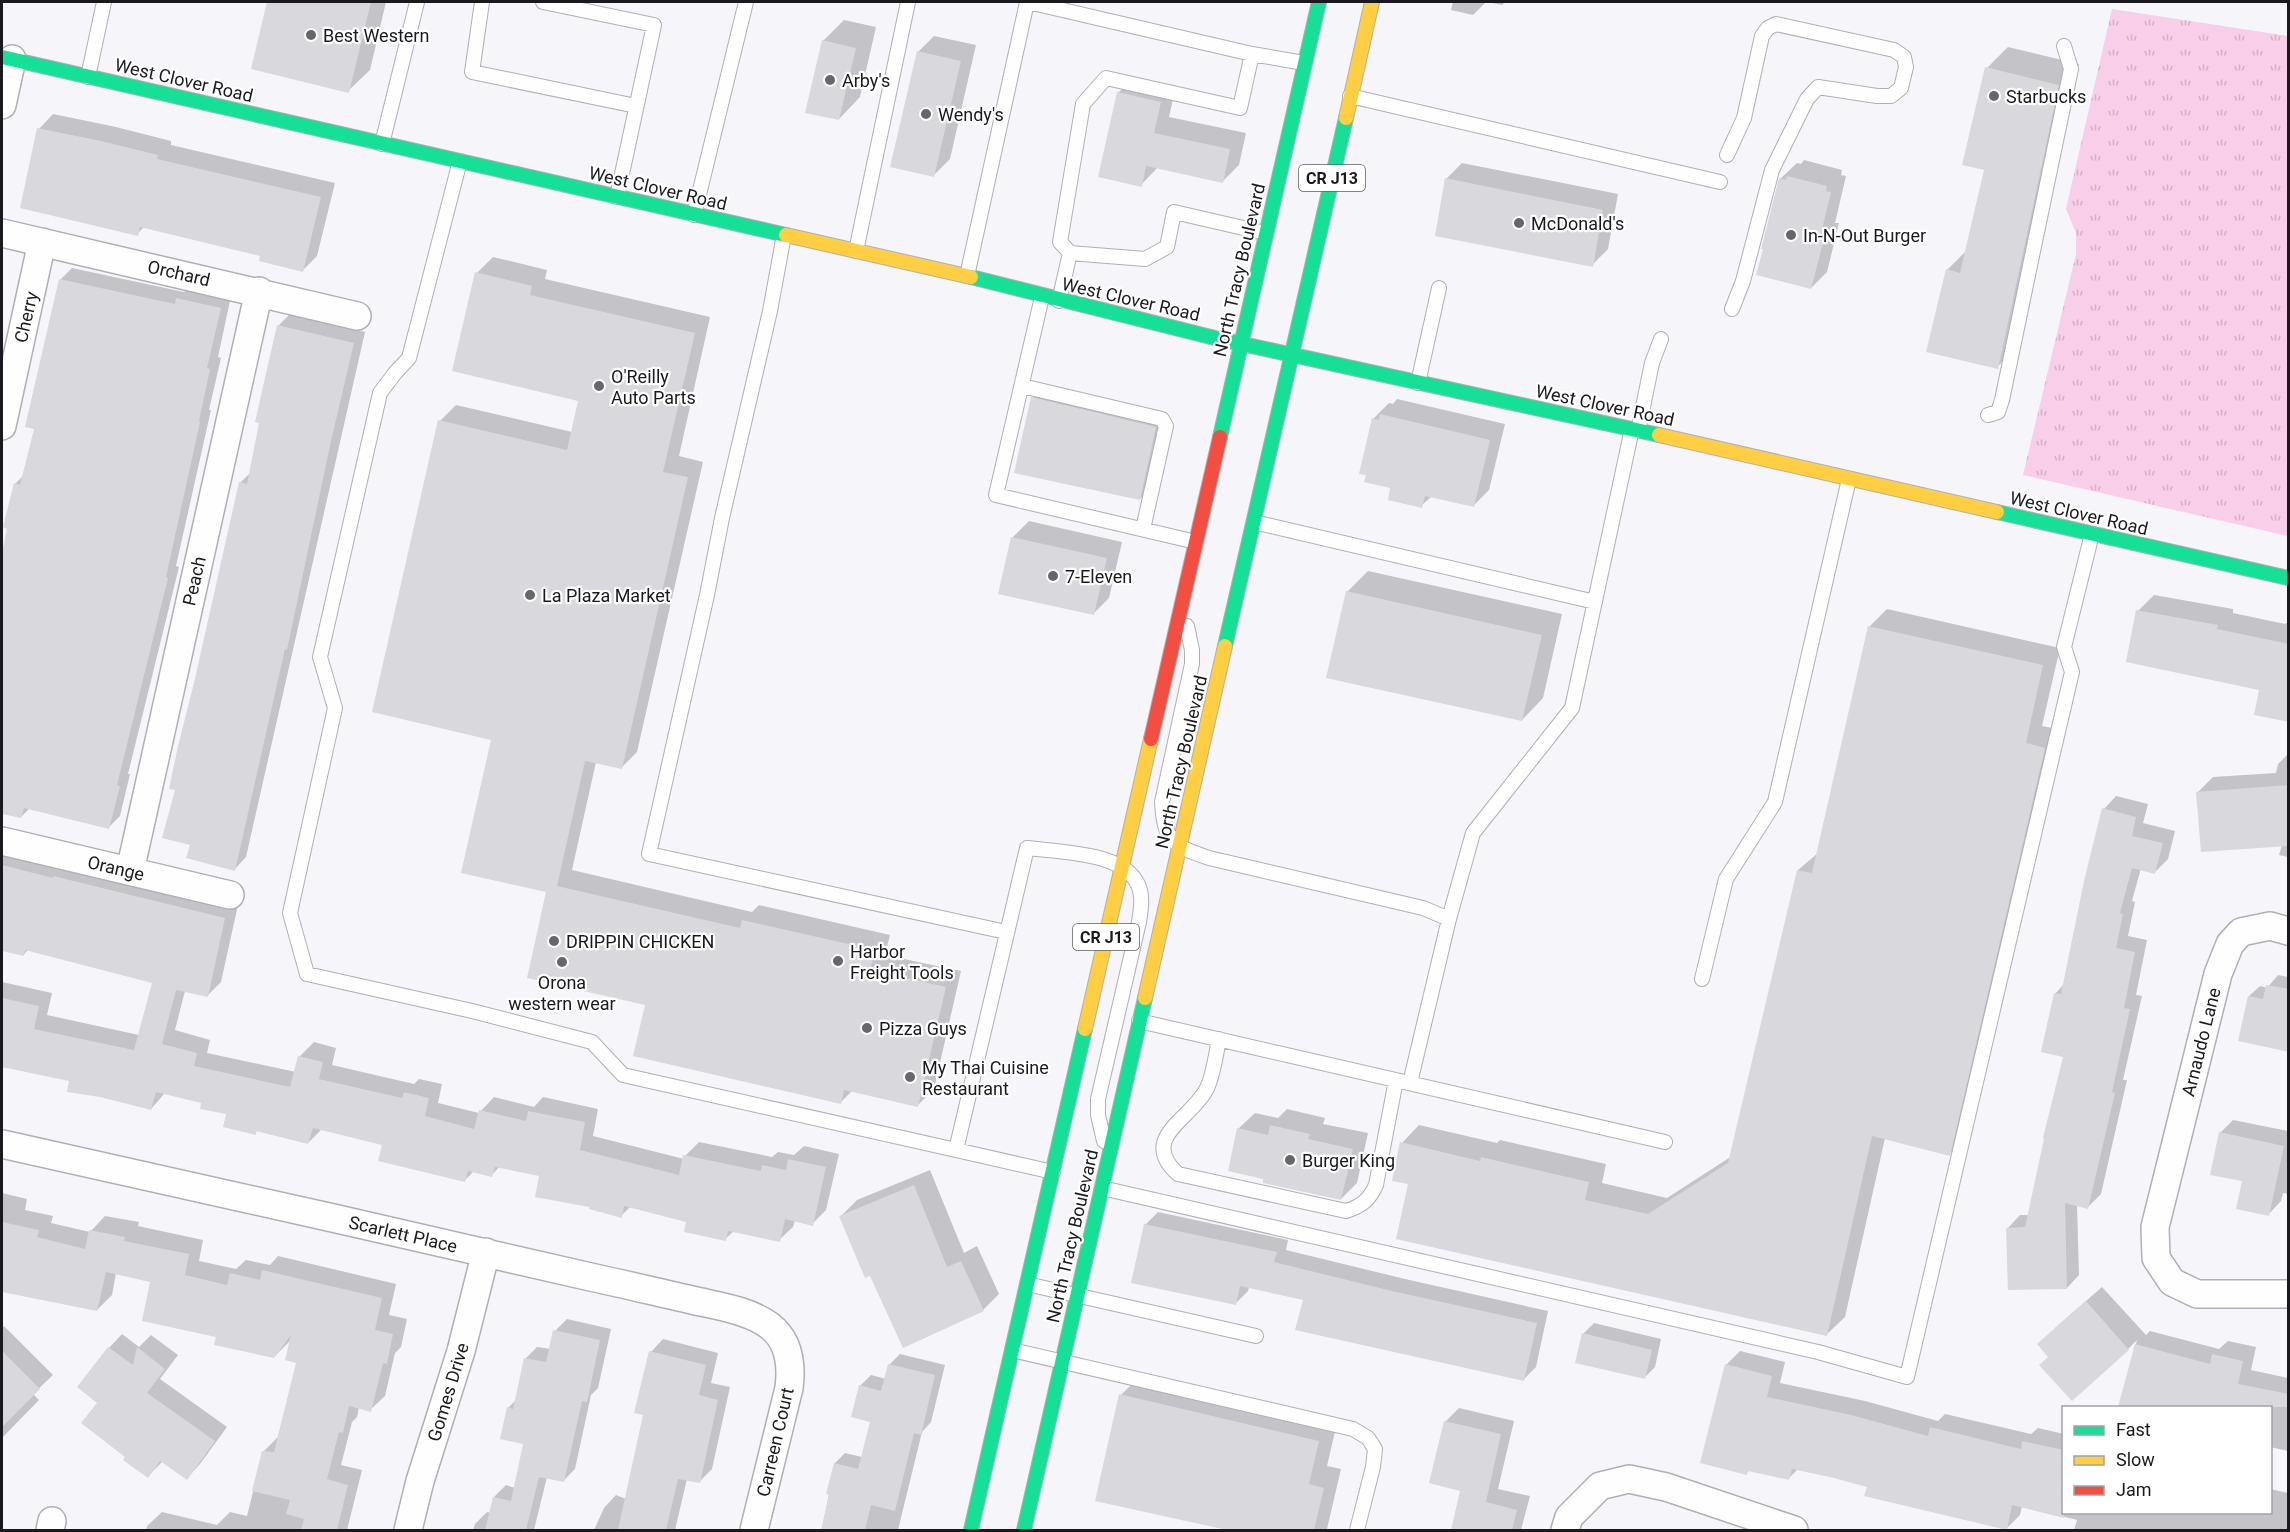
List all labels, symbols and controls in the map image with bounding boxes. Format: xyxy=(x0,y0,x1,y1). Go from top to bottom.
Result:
place label: Best Western xyxy=(323,25,429,46)
marker: Best Western xyxy=(304,28,318,42)
street label: West Clover Road xyxy=(113,54,255,106)
place label: Arby's xyxy=(842,70,890,91)
marker: Arby's xyxy=(823,73,837,87)
place label: Starbucks xyxy=(2006,86,2086,107)
marker: Starbucks xyxy=(1987,89,2001,103)
place label: Wendy's xyxy=(938,104,1004,125)
marker: Wendy's xyxy=(919,107,933,121)
street label: West Clover Road xyxy=(587,162,729,214)
road number: CR J13 xyxy=(1299,165,1365,191)
street label: North Tracy Boulevard xyxy=(1209,181,1269,359)
place label: McDonald's xyxy=(1531,213,1624,234)
marker: McDonald's xyxy=(1512,216,1526,230)
place label: In-N-Out Burger xyxy=(1803,225,1926,246)
marker: In-N-Out Burger xyxy=(1784,228,1798,242)
street label: Orchard xyxy=(146,256,212,290)
street label: West Clover Road xyxy=(1060,273,1202,325)
street label: Cherry xyxy=(10,289,42,345)
place label: O'Reilly Auto Parts xyxy=(611,366,696,408)
marker: O'Reilly Auto Parts xyxy=(592,379,606,393)
street label: West Clover Road xyxy=(1534,380,1676,430)
street label: West Clover Road xyxy=(2008,487,2150,539)
street label: Peach xyxy=(178,554,210,608)
place label: 7-Eleven xyxy=(1065,566,1132,587)
marker: 7-Eleven xyxy=(1046,569,1060,583)
place label: La Plaza Market xyxy=(542,585,671,606)
marker: La Plaza Market xyxy=(523,588,537,602)
street label: North Tracy Boulevard xyxy=(1151,673,1211,851)
street label: Orange xyxy=(86,851,146,885)
road number: CR J13 xyxy=(1073,924,1139,950)
place label: DRIPPIN CHICKEN xyxy=(566,931,714,952)
marker: DRIPPIN CHICKEN xyxy=(547,934,561,948)
place label: Harbor Freight Tools xyxy=(850,941,954,983)
marker: Harbor Freight Tools xyxy=(831,954,845,968)
marker: Orona western wear xyxy=(555,955,569,969)
place label: Orona western wear xyxy=(508,972,616,1014)
street label: Arnaudo Lane xyxy=(2177,985,2225,1099)
place label: Pizza Guys xyxy=(879,1018,967,1039)
marker: Pizza Guys xyxy=(860,1021,874,1035)
place label: My Thai Cuisine Restaurant xyxy=(922,1057,1049,1099)
marker: My Thai Cuisine Restaurant xyxy=(903,1070,917,1084)
street label: North Tracy Boulevard xyxy=(1042,1147,1102,1325)
place label: Burger King xyxy=(1302,1150,1395,1171)
marker: Burger King xyxy=(1283,1153,1297,1167)
street label: Scarlett Place xyxy=(347,1211,459,1257)
street label: Gomes Drive xyxy=(423,1340,473,1444)
street label: Carreen Court xyxy=(752,1385,798,1499)
legend xyxy=(2062,1406,2272,1514)
text: Fast xyxy=(2116,1419,2151,1440)
text: Slow xyxy=(2116,1449,2155,1470)
text: Jam xyxy=(2116,1479,2152,1500)

